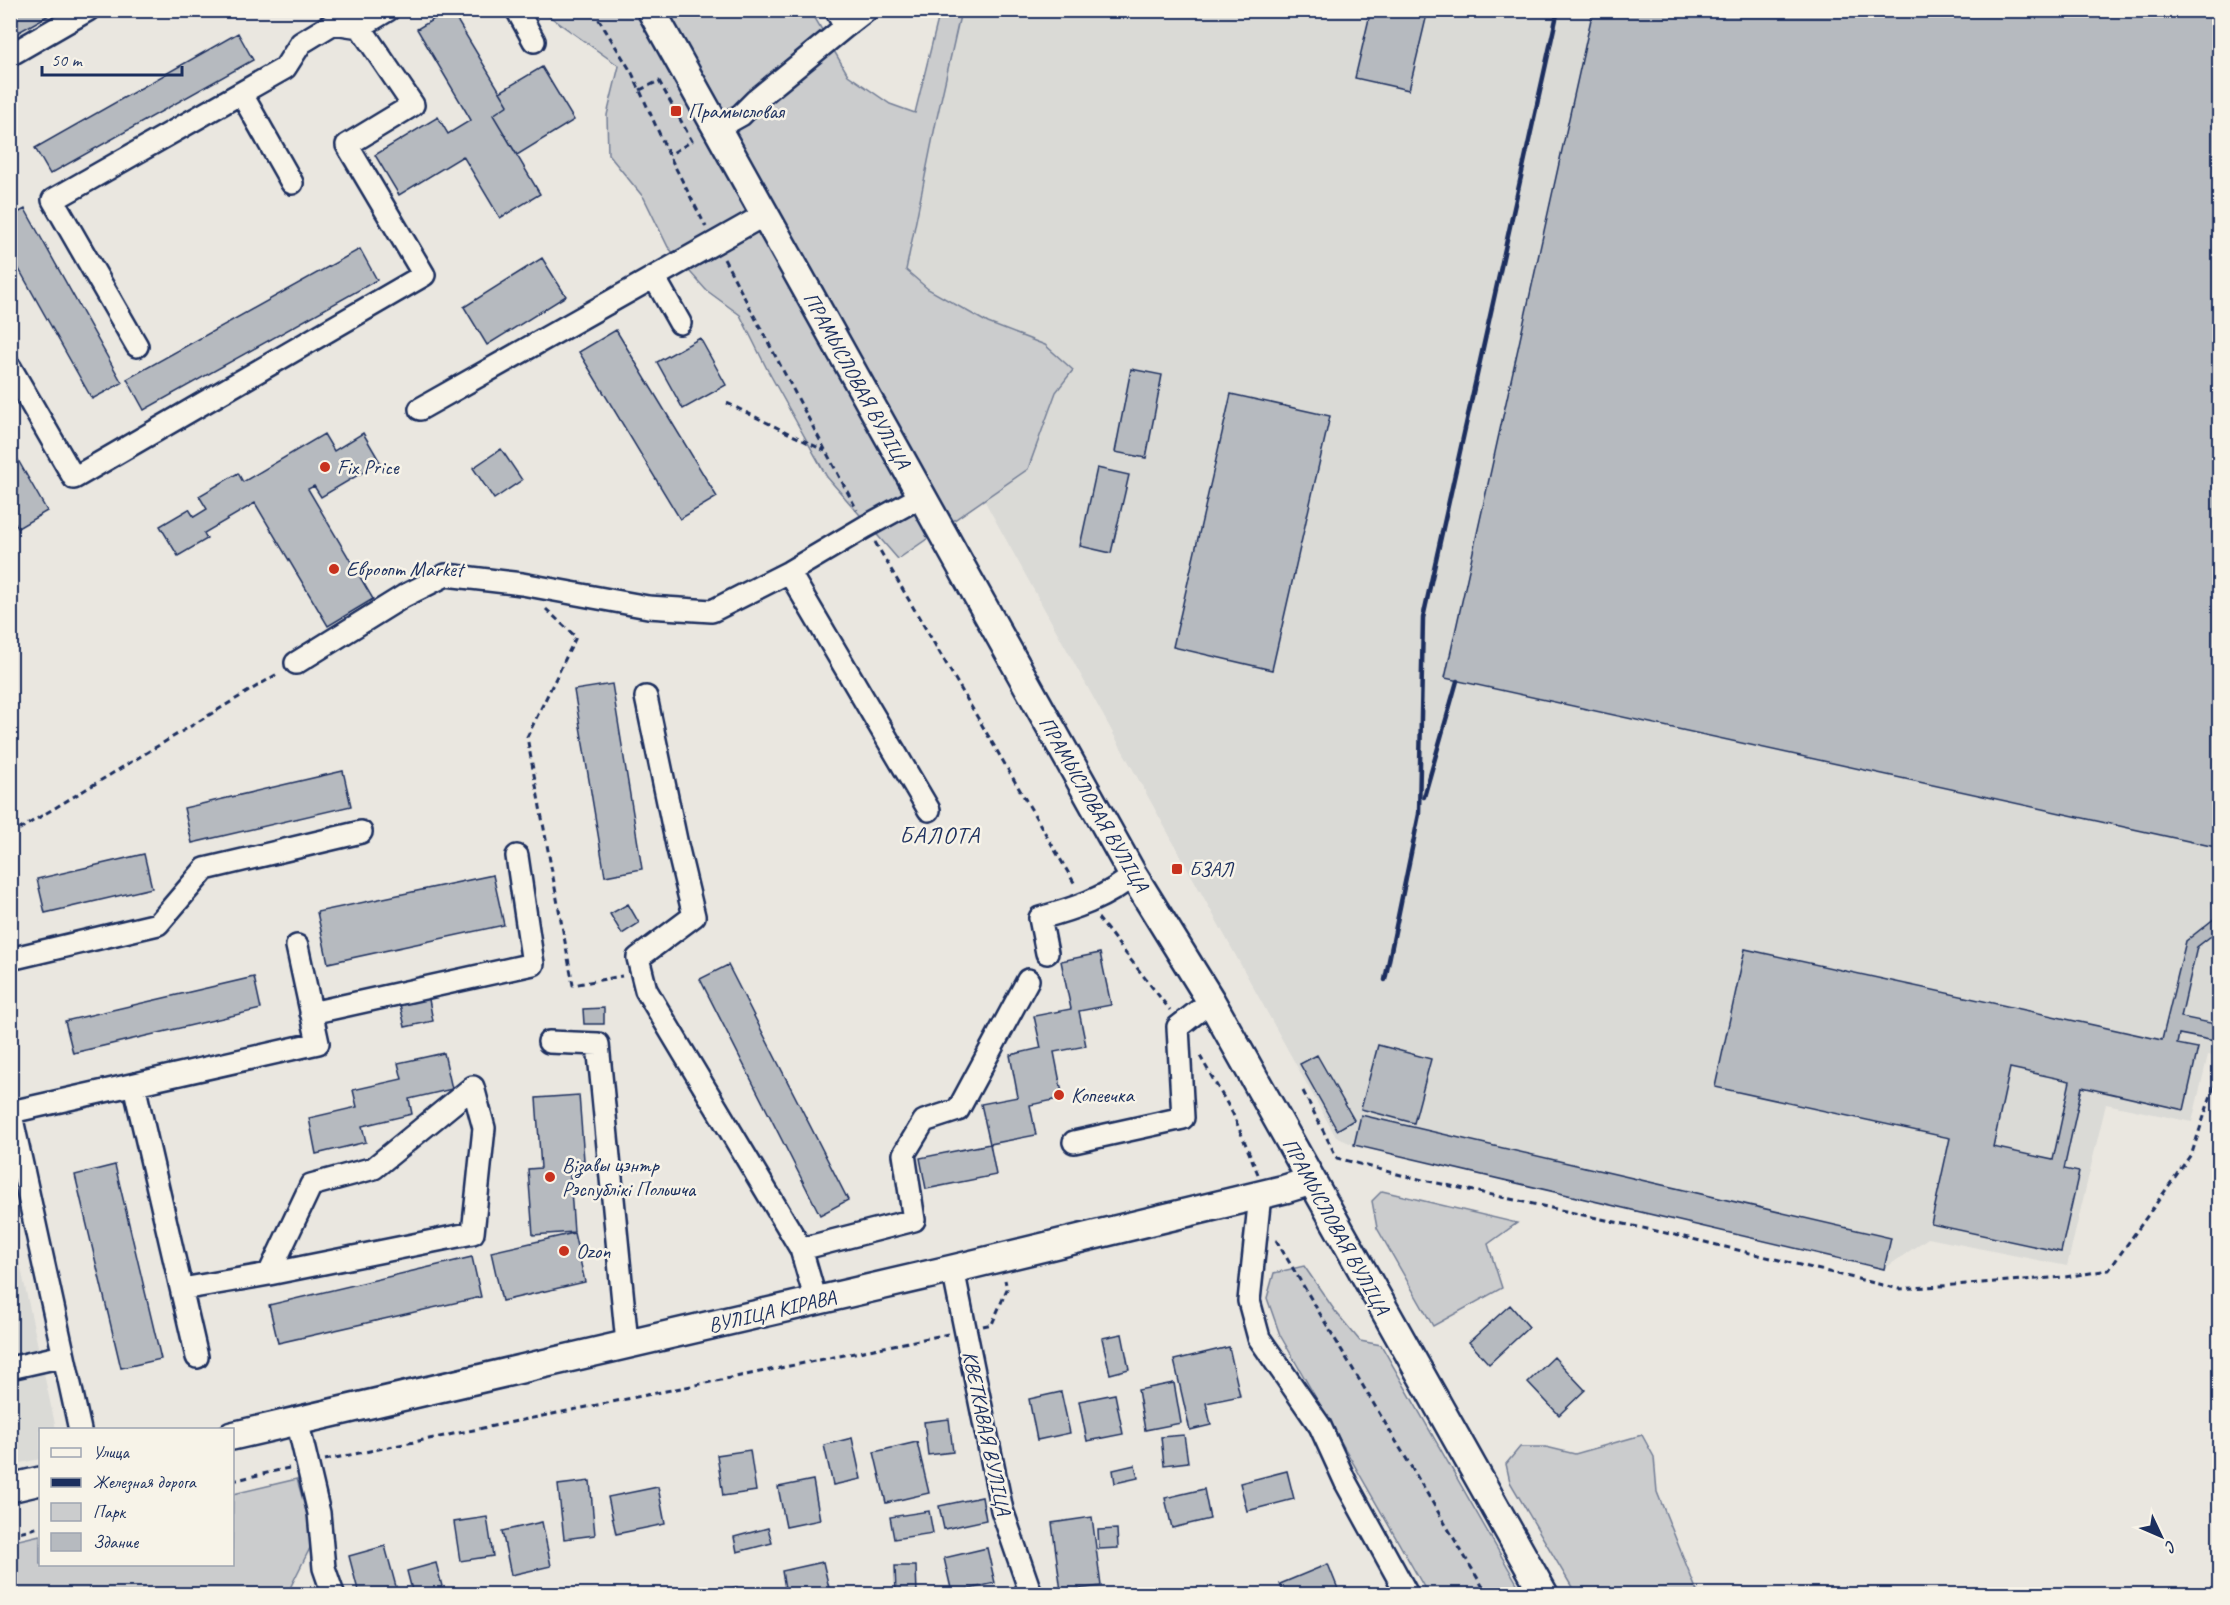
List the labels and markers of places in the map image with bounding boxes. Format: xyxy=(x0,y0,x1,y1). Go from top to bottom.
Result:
place label: Прамысловая xyxy=(688,98,786,124)
marker: Прамысловая xyxy=(669,104,683,118)
place label: Fix Price xyxy=(337,454,400,480)
marker: Fix Price xyxy=(318,460,332,474)
place label: Евроопт Market xyxy=(346,556,466,582)
marker: Евроопт Market xyxy=(327,562,341,576)
place label: БЗАЛ xyxy=(1189,856,1234,882)
marker: БЗАЛ xyxy=(1170,862,1184,876)
place label: Копеечка xyxy=(1071,1082,1135,1108)
marker: Копеечка xyxy=(1052,1088,1066,1102)
place label: Візавы цэнтр Рэспублікі Польшча xyxy=(562,1152,697,1202)
marker: Візавы цэнтр Рэспублікі Польшча xyxy=(543,1170,557,1184)
place label: Ozon xyxy=(576,1238,611,1264)
marker: Ozon xyxy=(557,1244,571,1258)

